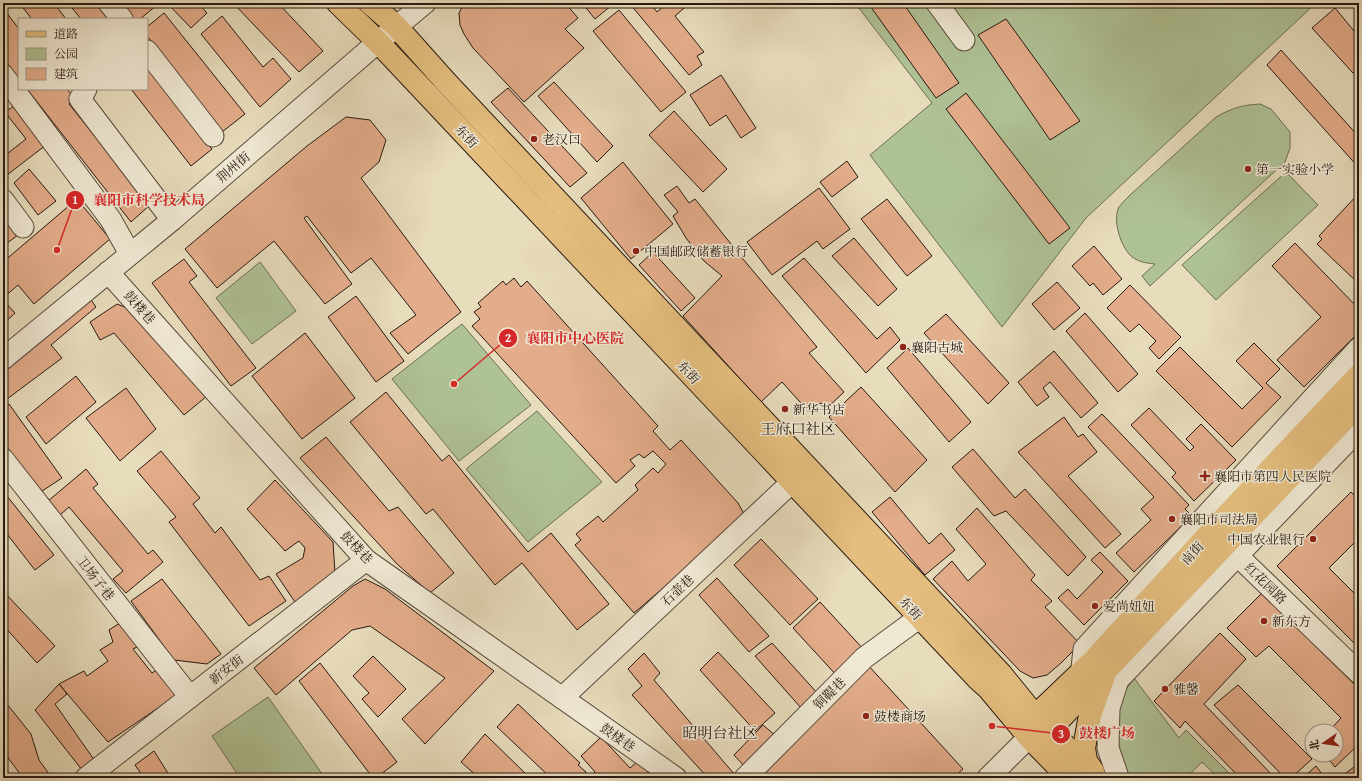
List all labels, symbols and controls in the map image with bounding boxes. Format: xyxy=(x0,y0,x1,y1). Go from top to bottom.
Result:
legend xyxy=(18,18,148,90)
text: 道路 xyxy=(54,25,78,42)
text: 公园 xyxy=(54,45,78,62)
text: 建筑 xyxy=(54,65,78,82)
street label: 东街 xyxy=(451,120,482,152)
place label: 老汉口 xyxy=(542,130,581,149)
marker: 老汉口 xyxy=(529,134,539,144)
street label: 荆州街 xyxy=(212,147,254,187)
place label: 第一实验小学 xyxy=(1256,160,1334,179)
marker: 第一实验小学 xyxy=(1243,164,1253,174)
callout: 襄阳市科学技术局 xyxy=(65,187,213,213)
text: 襄阳市科学技术局 xyxy=(93,190,205,210)
text: 1 xyxy=(72,191,78,208)
place label: 中国邮政储蓄银行 xyxy=(644,242,748,261)
marker: 中国邮政储蓄银行 xyxy=(631,246,641,256)
street label: 鼓楼巷 xyxy=(120,286,160,328)
callout: 襄阳市中心医院 xyxy=(498,325,632,351)
text: 襄阳市中心医院 xyxy=(526,328,624,348)
text: 2 xyxy=(505,329,511,346)
place label: 襄阳古城 xyxy=(911,338,963,357)
marker: 襄阳古城 xyxy=(898,342,908,352)
street label: 东街 xyxy=(673,356,704,388)
place label: 新华书店 xyxy=(793,400,845,419)
marker: 新华书店 xyxy=(780,404,790,414)
district label: 王府口社区 xyxy=(760,418,836,439)
place label: 襄阳市第四人民医院 xyxy=(1214,467,1331,486)
marker: 襄阳市第四人民医院 xyxy=(1199,470,1211,482)
place label: 襄阳市司法局 xyxy=(1180,510,1258,529)
marker: 襄阳市司法局 xyxy=(1167,514,1177,524)
street label: 鼓楼巷 xyxy=(336,527,377,568)
place label: 中国农业银行 xyxy=(1227,530,1305,549)
marker: 中国农业银行 xyxy=(1308,534,1318,544)
street label: 南街 xyxy=(1177,537,1208,569)
street label: 卫场子巷 xyxy=(72,552,119,605)
street label: 红花园路 xyxy=(1240,558,1291,608)
street label: 石壶巷 xyxy=(657,570,698,611)
street label: 东街 xyxy=(895,592,926,624)
place label: 爱尚妞妞 xyxy=(1103,597,1155,616)
marker: 爱尚妞妞 xyxy=(1090,601,1100,611)
place label: 新东方 xyxy=(1272,612,1311,631)
marker: 新东方 xyxy=(1259,616,1269,626)
street label: 新安街 xyxy=(205,650,248,689)
street label: 铜鞮巷 xyxy=(809,673,850,714)
place label: 雅馨 xyxy=(1173,680,1199,699)
marker: 雅馨 xyxy=(1160,684,1170,694)
place label: 鼓楼商场 xyxy=(874,707,926,726)
marker: 鼓楼商场 xyxy=(861,711,871,721)
street label: 鼓楼巷 xyxy=(596,718,639,756)
callout: 鼓楼广场 xyxy=(1051,721,1143,747)
district label: 昭明台社区 xyxy=(682,722,758,743)
text: 鼓楼广场 xyxy=(1079,723,1135,743)
north arrow xyxy=(1304,723,1344,763)
text: 3 xyxy=(1058,725,1064,742)
text: 北 xyxy=(1305,738,1323,752)

